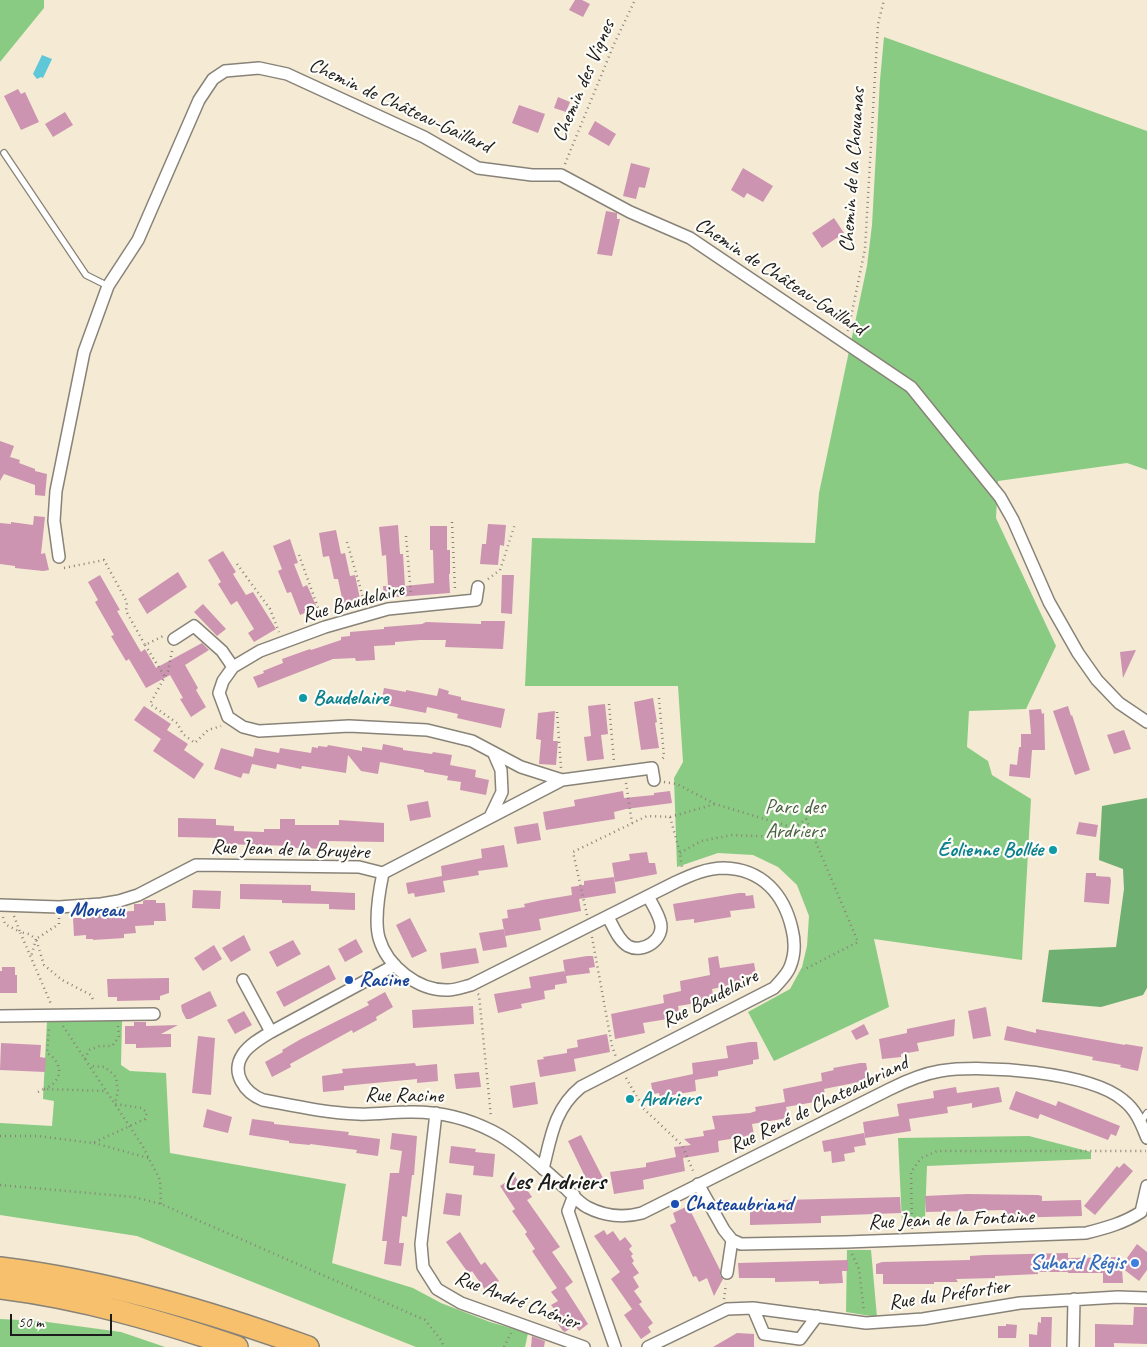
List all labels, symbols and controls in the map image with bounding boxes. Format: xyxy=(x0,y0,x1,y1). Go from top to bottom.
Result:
street label: Chemin des Vignes xyxy=(547,16,621,146)
street label: Chemin de Château-Gaillard xyxy=(305,53,495,159)
street label: Chemin de la Chouanas xyxy=(835,87,871,253)
street label: Chemin de Château-Gaillard xyxy=(690,212,870,342)
street label: Rue Baudelaire xyxy=(299,577,407,629)
place label: Baudelaire xyxy=(313,685,388,711)
marker: Baudelaire xyxy=(297,692,309,704)
park label: Parc des Ardriers xyxy=(765,794,825,844)
street label: Rue Jean de la Bruyère xyxy=(210,835,370,865)
place label: Éolienne Bollée xyxy=(938,837,1043,863)
marker: Éolienne Bollée xyxy=(1047,844,1059,856)
place label: Moreau xyxy=(70,897,124,923)
marker: Moreau xyxy=(54,904,66,916)
street label: Rue Baudelaire xyxy=(658,964,762,1034)
place label: Racine xyxy=(359,967,408,993)
marker: Racine xyxy=(343,974,355,986)
street label: Rue René de Chateaubriand xyxy=(726,1051,912,1159)
street label: Rue Racine xyxy=(365,1083,443,1109)
place label: Ardriers xyxy=(640,1086,700,1112)
marker: Ardriers xyxy=(624,1093,636,1105)
district label: Les Ardriers xyxy=(504,1169,606,1197)
place label: Chateaubriand xyxy=(685,1191,793,1217)
marker: Chateaubriand xyxy=(669,1198,681,1210)
street label: Rue Jean de la Fontaine xyxy=(868,1205,1034,1235)
place label: Suhard Régis xyxy=(1030,1250,1125,1276)
marker: Suhard Régis xyxy=(1129,1257,1141,1269)
street label: Rue André Chénier xyxy=(451,1266,583,1336)
street label: Rue du Préfortier xyxy=(887,1274,1011,1316)
scale bar xyxy=(12,1304,115,1336)
text: 50 m xyxy=(18,1313,44,1332)

